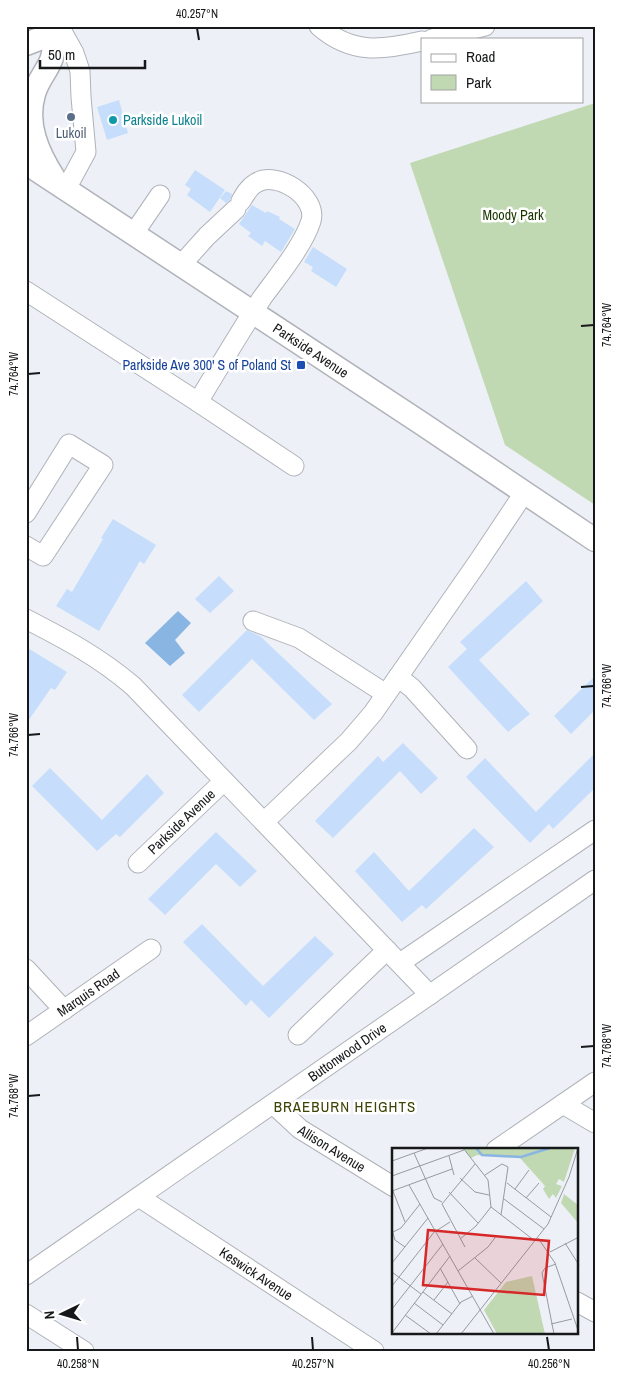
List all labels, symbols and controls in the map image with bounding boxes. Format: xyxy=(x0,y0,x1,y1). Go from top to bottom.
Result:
text: 40.257°N xyxy=(176,6,218,22)
scale bar xyxy=(40,38,145,70)
legend xyxy=(421,38,584,102)
text: 50 m xyxy=(48,44,75,65)
text: Road xyxy=(466,46,495,67)
text: Park xyxy=(466,72,492,93)
marker: Lukoil xyxy=(65,111,77,123)
place label: Parkside Lukoil xyxy=(123,111,202,129)
marker: Parkside Lukoil xyxy=(107,114,119,126)
place label: Lukoil xyxy=(56,124,86,142)
park label: Moody Park xyxy=(482,206,544,224)
text: 74.764°W xyxy=(599,302,615,347)
street label: Parkside Avenue xyxy=(270,319,352,382)
text: 74.764°W xyxy=(6,351,22,396)
place label: Parkside Ave 300' S of Poland St xyxy=(122,356,291,374)
marker: Parkside Ave 300' S of Poland St xyxy=(295,359,307,371)
text: 74.766°W xyxy=(599,663,615,708)
text: 74.766°W xyxy=(6,712,22,757)
street label: Parkside Avenue xyxy=(144,785,219,858)
street label: Marquis Road xyxy=(54,965,123,1021)
street label: Buttonwood Drive xyxy=(305,1019,390,1085)
text: 74.768°W xyxy=(599,1023,615,1068)
text: 74.768°W xyxy=(6,1073,22,1118)
district label: BRAEBURN HEIGHTS xyxy=(274,1096,416,1117)
street label: Allison Avenue xyxy=(294,1120,369,1176)
inset map xyxy=(392,1148,578,1334)
street label: Keswick Avenue xyxy=(216,1243,296,1304)
north arrow xyxy=(38,1290,88,1340)
text: N xyxy=(40,1310,58,1320)
text: 40.258°N xyxy=(57,1356,99,1372)
text: 40.257°N xyxy=(292,1356,334,1372)
text: 40.256°N xyxy=(528,1356,570,1372)

